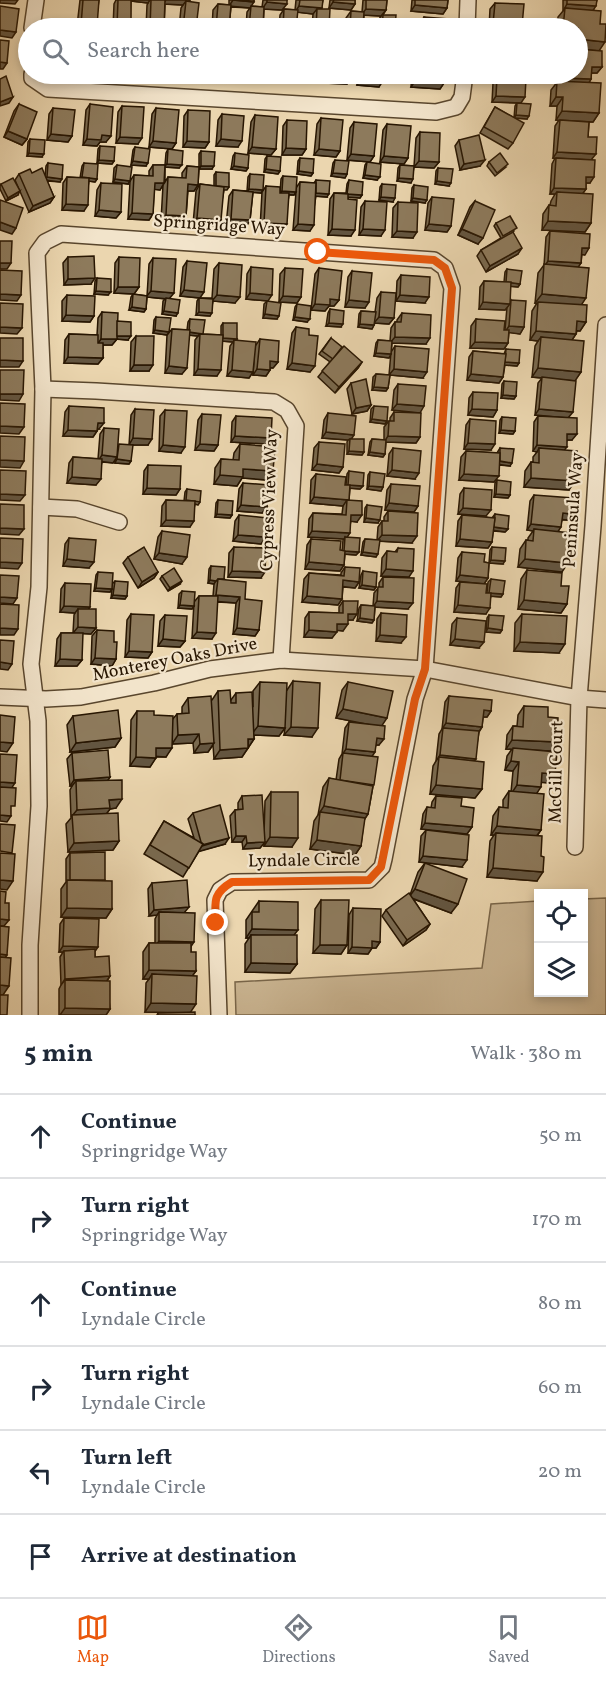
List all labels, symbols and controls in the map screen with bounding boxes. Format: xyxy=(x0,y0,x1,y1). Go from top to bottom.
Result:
search box xyxy=(18,18,588,84)
icon: search xyxy=(39,35,72,68)
text: Search here xyxy=(87,36,200,67)
street label: Springridge Way xyxy=(152,209,286,243)
route start xyxy=(304,238,330,264)
street label: Cypress View Way xyxy=(255,428,285,572)
street label: Peninsula Way xyxy=(557,451,591,569)
street label: Monterey Oaks Drive xyxy=(91,632,259,688)
street label: McGill Court xyxy=(544,720,570,824)
street label: Lyndale Circle xyxy=(248,848,360,874)
map controls xyxy=(534,889,588,997)
button: locate xyxy=(534,889,588,943)
route end xyxy=(202,909,228,935)
button: layers xyxy=(534,943,588,997)
text: 5 min xyxy=(24,1036,93,1072)
text: Walk · 380 m xyxy=(470,1040,582,1068)
text: Continue xyxy=(81,1107,177,1138)
icon: ahead xyxy=(24,1120,57,1153)
text: 50 m xyxy=(539,1122,582,1150)
text: Springridge Way xyxy=(81,1138,228,1166)
text: Turn right xyxy=(81,1191,189,1222)
icon: right xyxy=(24,1204,57,1237)
text: 170 m xyxy=(532,1206,582,1234)
text: Springridge Way xyxy=(81,1222,228,1250)
text: Continue xyxy=(81,1275,177,1306)
icon: ahead xyxy=(24,1288,57,1321)
text: 80 m xyxy=(538,1290,582,1318)
text: Lyndale Circle xyxy=(81,1306,206,1334)
text: Turn right xyxy=(81,1359,189,1390)
icon: right xyxy=(24,1372,57,1405)
text: 60 m xyxy=(538,1374,582,1402)
text: Lyndale Circle xyxy=(81,1390,206,1418)
text: Turn left xyxy=(81,1443,172,1474)
icon: left xyxy=(24,1456,57,1489)
text: 20 m xyxy=(538,1458,582,1486)
text: Lyndale Circle xyxy=(81,1474,206,1502)
icon: arrive xyxy=(24,1540,57,1573)
text: Arrive at destination xyxy=(81,1541,297,1572)
tab: Map xyxy=(76,1611,109,1669)
tab: Directions xyxy=(262,1611,336,1669)
tab: Saved xyxy=(488,1611,530,1669)

